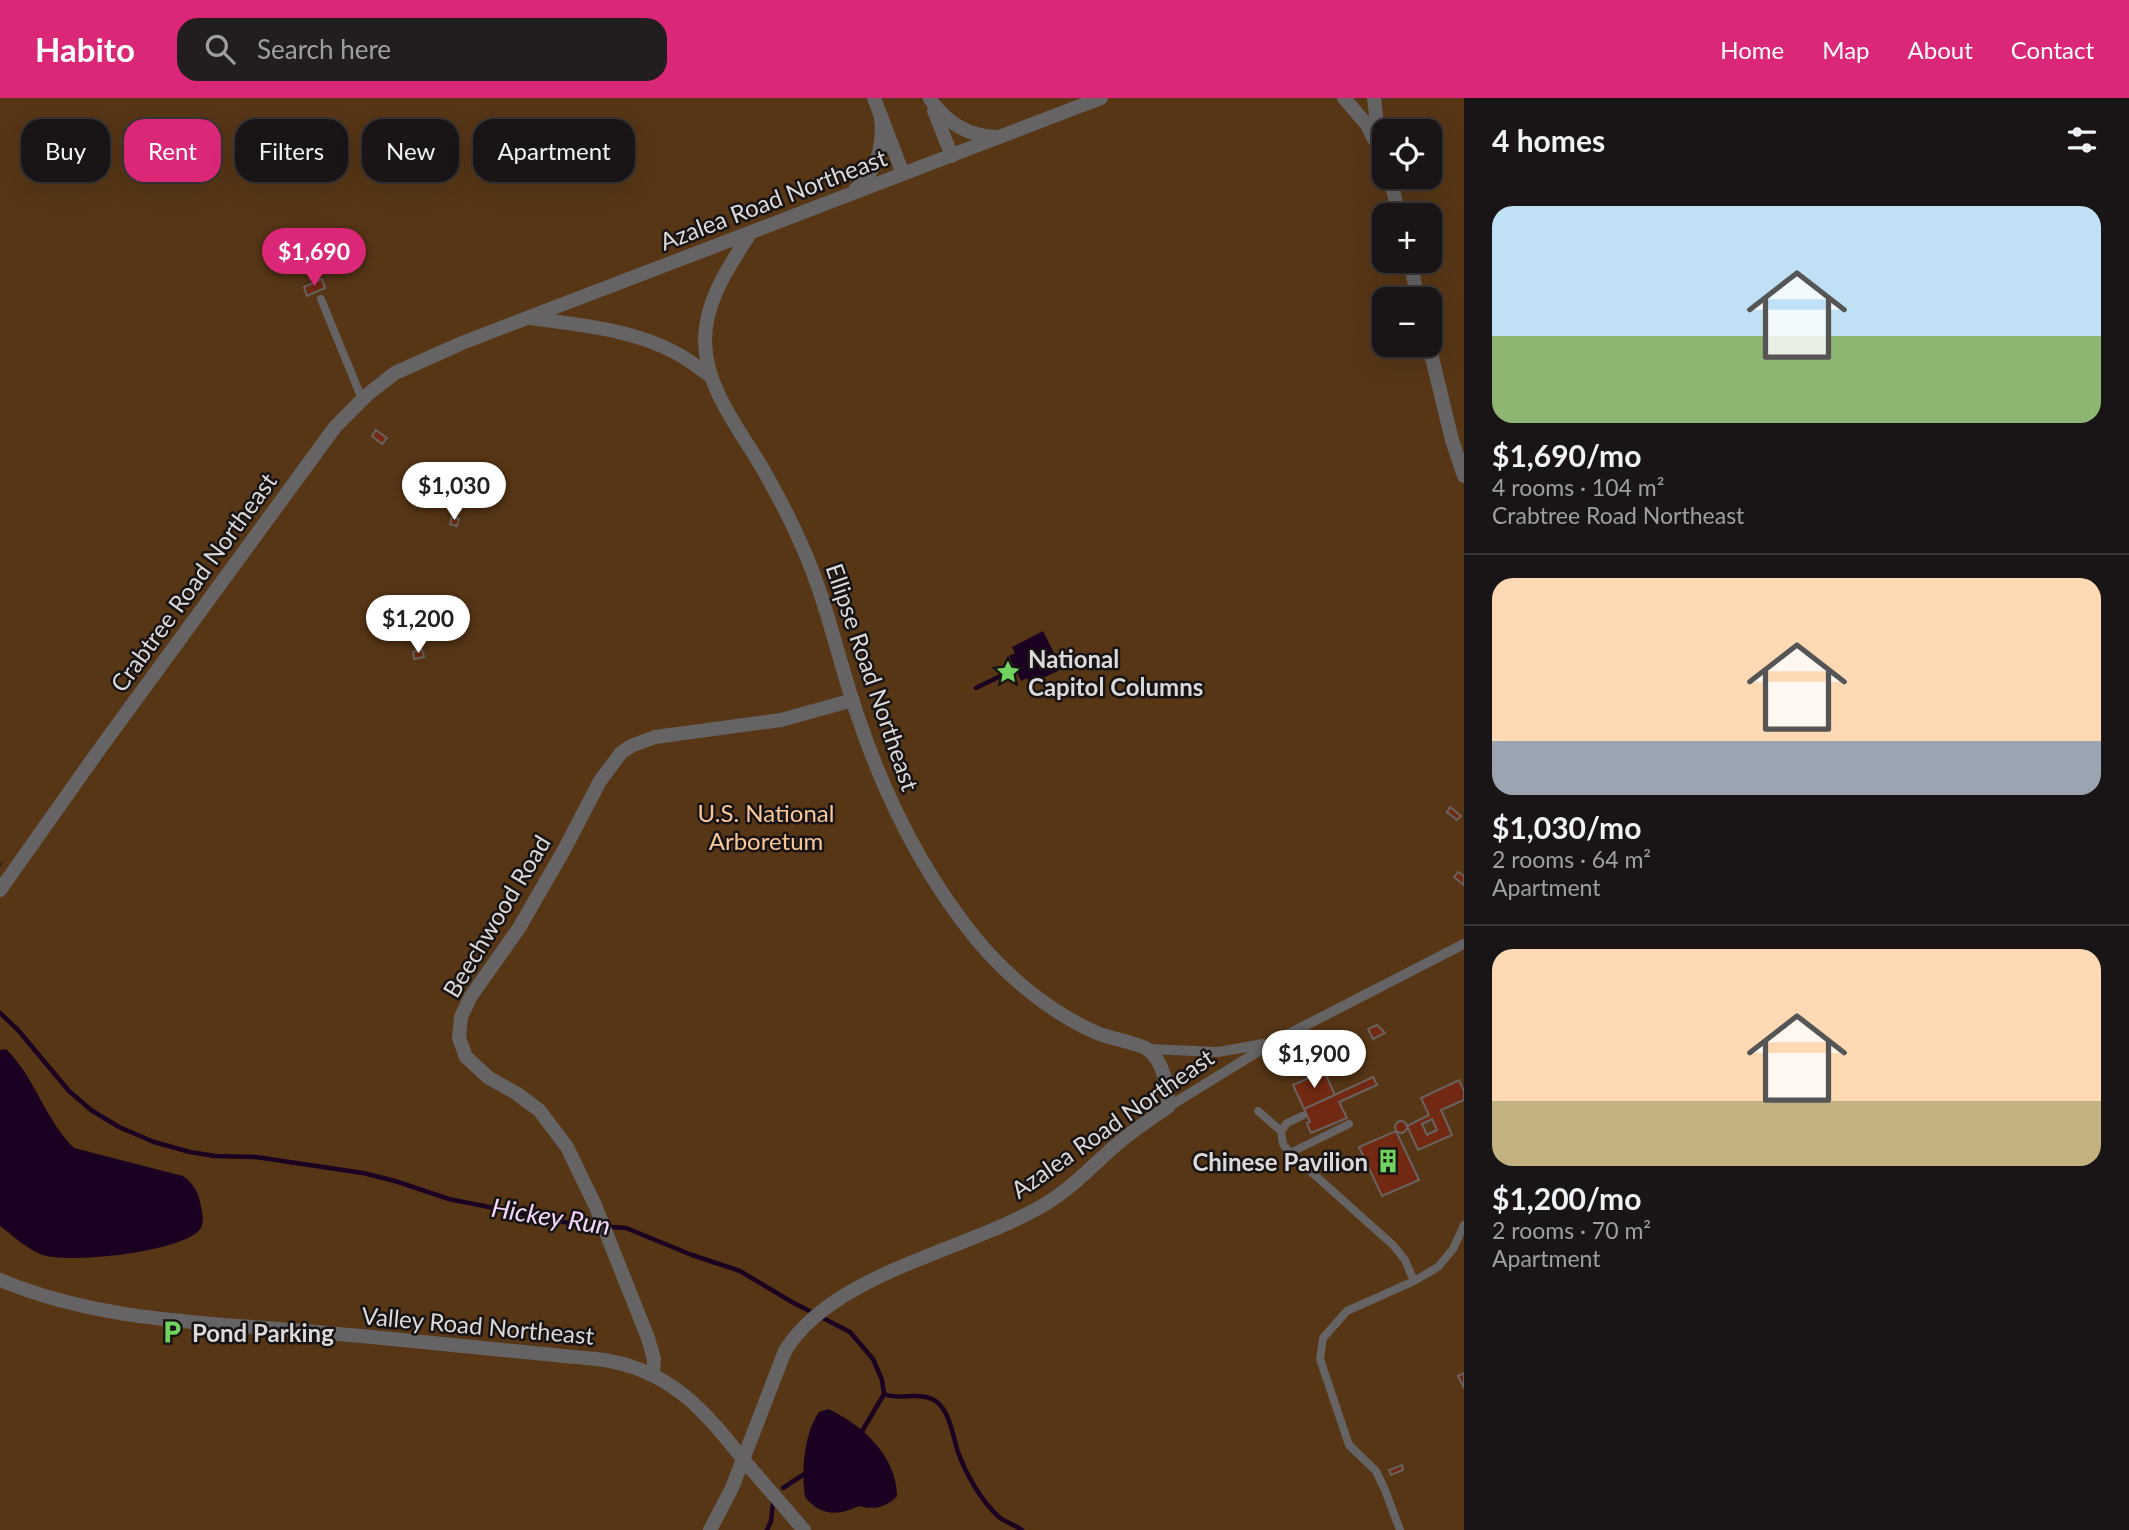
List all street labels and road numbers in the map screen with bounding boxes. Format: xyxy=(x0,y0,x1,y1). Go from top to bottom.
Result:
street label: Azalea Road Northeast xyxy=(655,142,891,256)
street label: Crabtree Road Northeast xyxy=(104,467,282,697)
street label: Ellipse Road Northeast xyxy=(820,559,926,795)
street label: Beechwood Road xyxy=(436,830,556,1002)
street label: Azalea Road Northeast xyxy=(1005,1042,1219,1204)
street label: Valley Road Northeast xyxy=(361,1300,596,1350)

